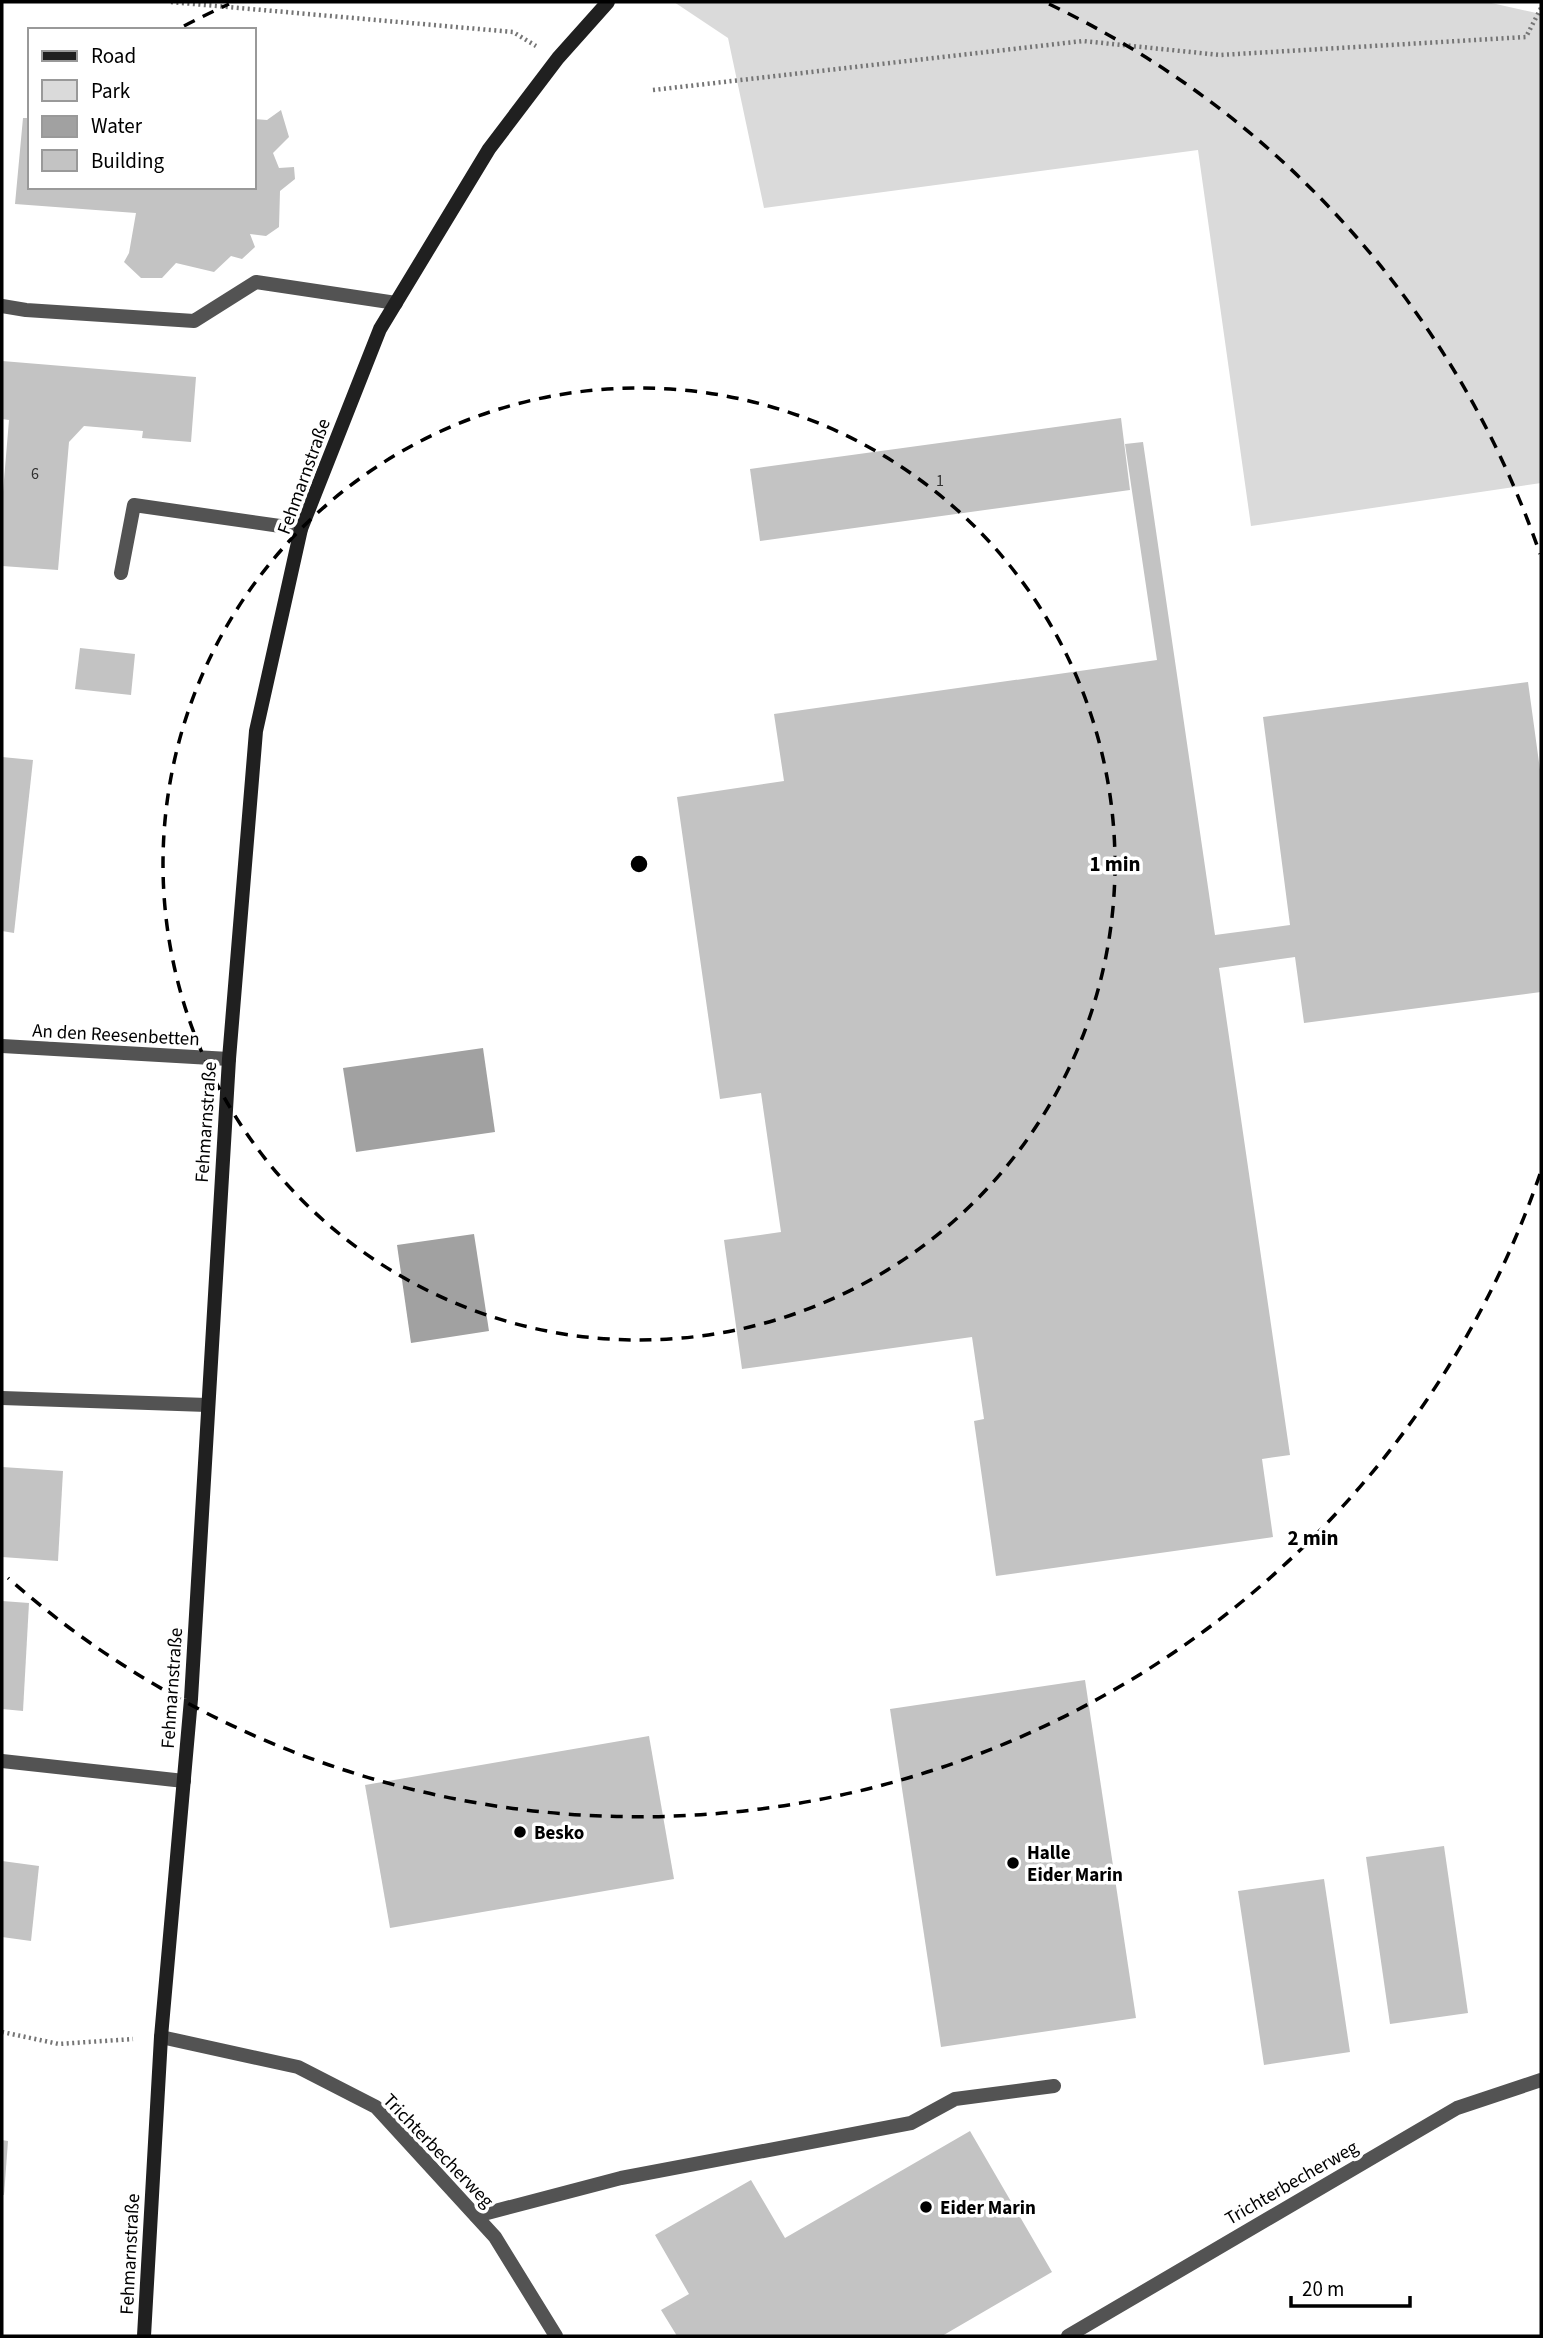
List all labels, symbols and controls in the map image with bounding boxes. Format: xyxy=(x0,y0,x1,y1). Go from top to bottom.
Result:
legend xyxy=(28,28,256,189)
text: Road xyxy=(91,41,136,71)
text: Park xyxy=(91,76,131,106)
text: Water xyxy=(91,111,143,141)
text: Building xyxy=(91,146,165,176)
street label: Fehmarnstraße xyxy=(271,415,338,538)
house number: 6 xyxy=(31,463,39,485)
house number: 1 xyxy=(936,470,944,492)
text: 1 min xyxy=(1089,849,1141,879)
centre of rings xyxy=(627,852,651,876)
street label: An den Reesenbetten xyxy=(31,1018,200,1053)
street label: Fehmarnstraße xyxy=(189,1061,224,1184)
text: 2 min xyxy=(1287,1523,1339,1553)
street label: Fehmarnstraße xyxy=(155,1627,190,1750)
place label: Besko xyxy=(534,1820,584,1847)
marker: Besko xyxy=(512,1824,528,1840)
place label: Halle Eider Marin xyxy=(1027,1840,1123,1889)
marker: Halle Eider Marin xyxy=(1005,1855,1021,1871)
street label: Trichterbecherweg xyxy=(376,2088,500,2214)
street label: Trichterbecherweg xyxy=(1220,2134,1364,2232)
street label: Fehmarnstraße xyxy=(114,2193,147,2315)
place label: Eider Marin xyxy=(940,2195,1036,2222)
marker: Eider Marin xyxy=(918,2199,934,2215)
scale bar xyxy=(1291,2264,1410,2308)
text: 20 m xyxy=(1302,2274,1344,2304)

